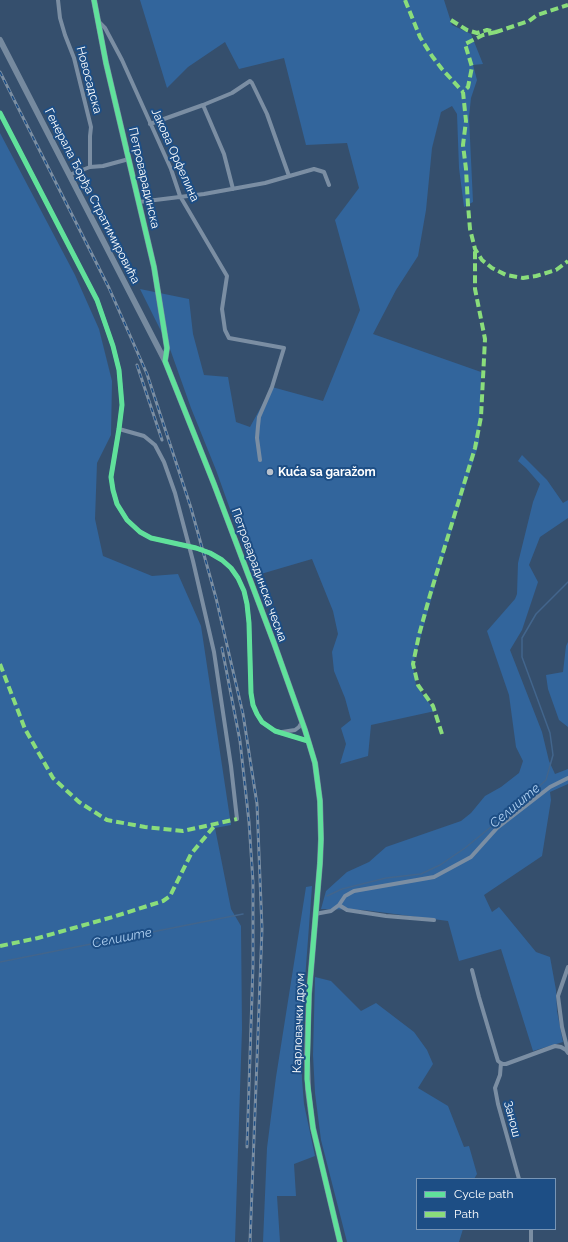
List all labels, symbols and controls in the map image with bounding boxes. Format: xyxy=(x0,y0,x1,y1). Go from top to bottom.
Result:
street label: Новосадска xyxy=(73,45,105,115)
street label: Генерала Ђорђа Стратимировића xyxy=(41,106,143,286)
street label: Јакова Орфелина xyxy=(148,106,202,204)
street label: Петроварадинска xyxy=(125,126,163,230)
place label: Kuća sa garažom xyxy=(278,465,376,479)
marker: Kuća sa garažom xyxy=(265,467,275,477)
street label: Петроварадинска чесма xyxy=(228,506,290,644)
water label: Селиште xyxy=(487,781,543,831)
water label: Селиште xyxy=(91,925,153,951)
street label: Карловачки друм xyxy=(290,973,308,1073)
street label: Занош xyxy=(500,1099,524,1139)
legend xyxy=(416,1178,556,1230)
text: Cycle path xyxy=(454,1187,513,1201)
text: Path xyxy=(454,1207,479,1221)

